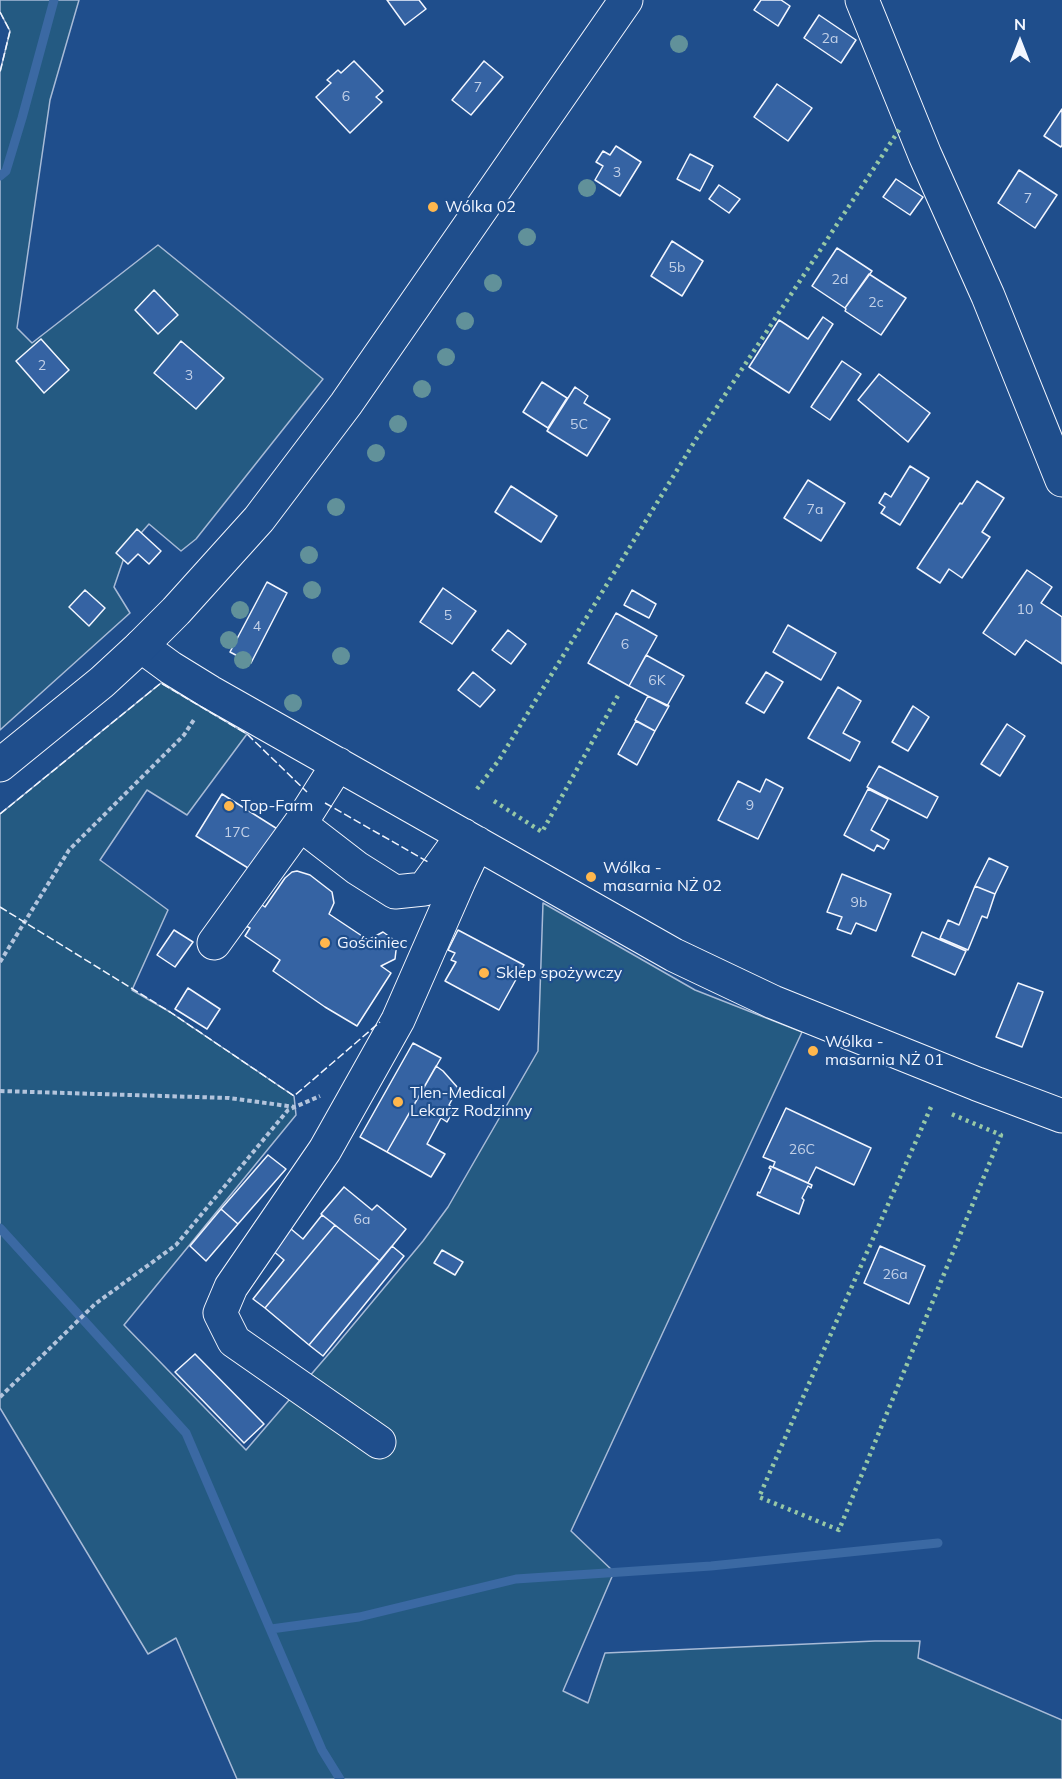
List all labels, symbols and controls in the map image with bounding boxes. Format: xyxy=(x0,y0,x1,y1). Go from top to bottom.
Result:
north arrow xyxy=(990,12,1050,72)
text: N xyxy=(1014,14,1026,34)
house number: 2a xyxy=(822,31,838,47)
house number: 7 xyxy=(474,80,482,96)
house number: 6 xyxy=(342,89,350,105)
house number: 3 xyxy=(613,165,621,181)
house number: 7 xyxy=(1024,191,1032,207)
place label: Wólka 02 xyxy=(445,197,516,217)
marker: Wólka 02 xyxy=(426,200,440,214)
house number: 5b xyxy=(669,260,685,276)
house number: 2d xyxy=(832,272,848,288)
house number: 2c xyxy=(868,295,884,311)
house number: 2 xyxy=(38,358,46,374)
house number: 3 xyxy=(185,368,193,384)
house number: 5C xyxy=(570,417,588,433)
house number: 7a xyxy=(807,502,823,518)
house number: 10 xyxy=(1017,602,1033,618)
house number: 5 xyxy=(444,608,452,624)
house number: 4 xyxy=(253,619,261,635)
house number: 6 xyxy=(621,637,629,653)
house number: 6K xyxy=(648,673,666,689)
place label: Top-Farm xyxy=(241,796,313,816)
house number: 9 xyxy=(746,798,754,814)
marker: Top-Farm xyxy=(222,799,236,813)
house number: 17C xyxy=(224,825,250,841)
place label: Wólka - masarnia NŻ 02 xyxy=(603,858,722,896)
marker: Wólka - masarnia NŻ 02 xyxy=(584,870,598,884)
house number: 9b xyxy=(851,895,867,911)
place label: Gościniec xyxy=(337,933,407,953)
marker: Gościniec xyxy=(318,936,332,950)
place label: Sklep spożywczy xyxy=(496,963,622,983)
marker: Sklep spożywczy xyxy=(477,966,491,980)
place label: Wólka - masarnia NŻ 01 xyxy=(825,1032,944,1070)
marker: Wólka - masarnia NŻ 01 xyxy=(806,1044,820,1058)
place label: Tlen-Medical Lekarz Rodzinny xyxy=(410,1083,532,1121)
marker: Tlen-Medical Lekarz Rodzinny xyxy=(391,1095,405,1109)
house number: 26C xyxy=(789,1142,815,1158)
house number: 6a xyxy=(354,1212,370,1228)
house number: 26a xyxy=(882,1267,908,1283)

